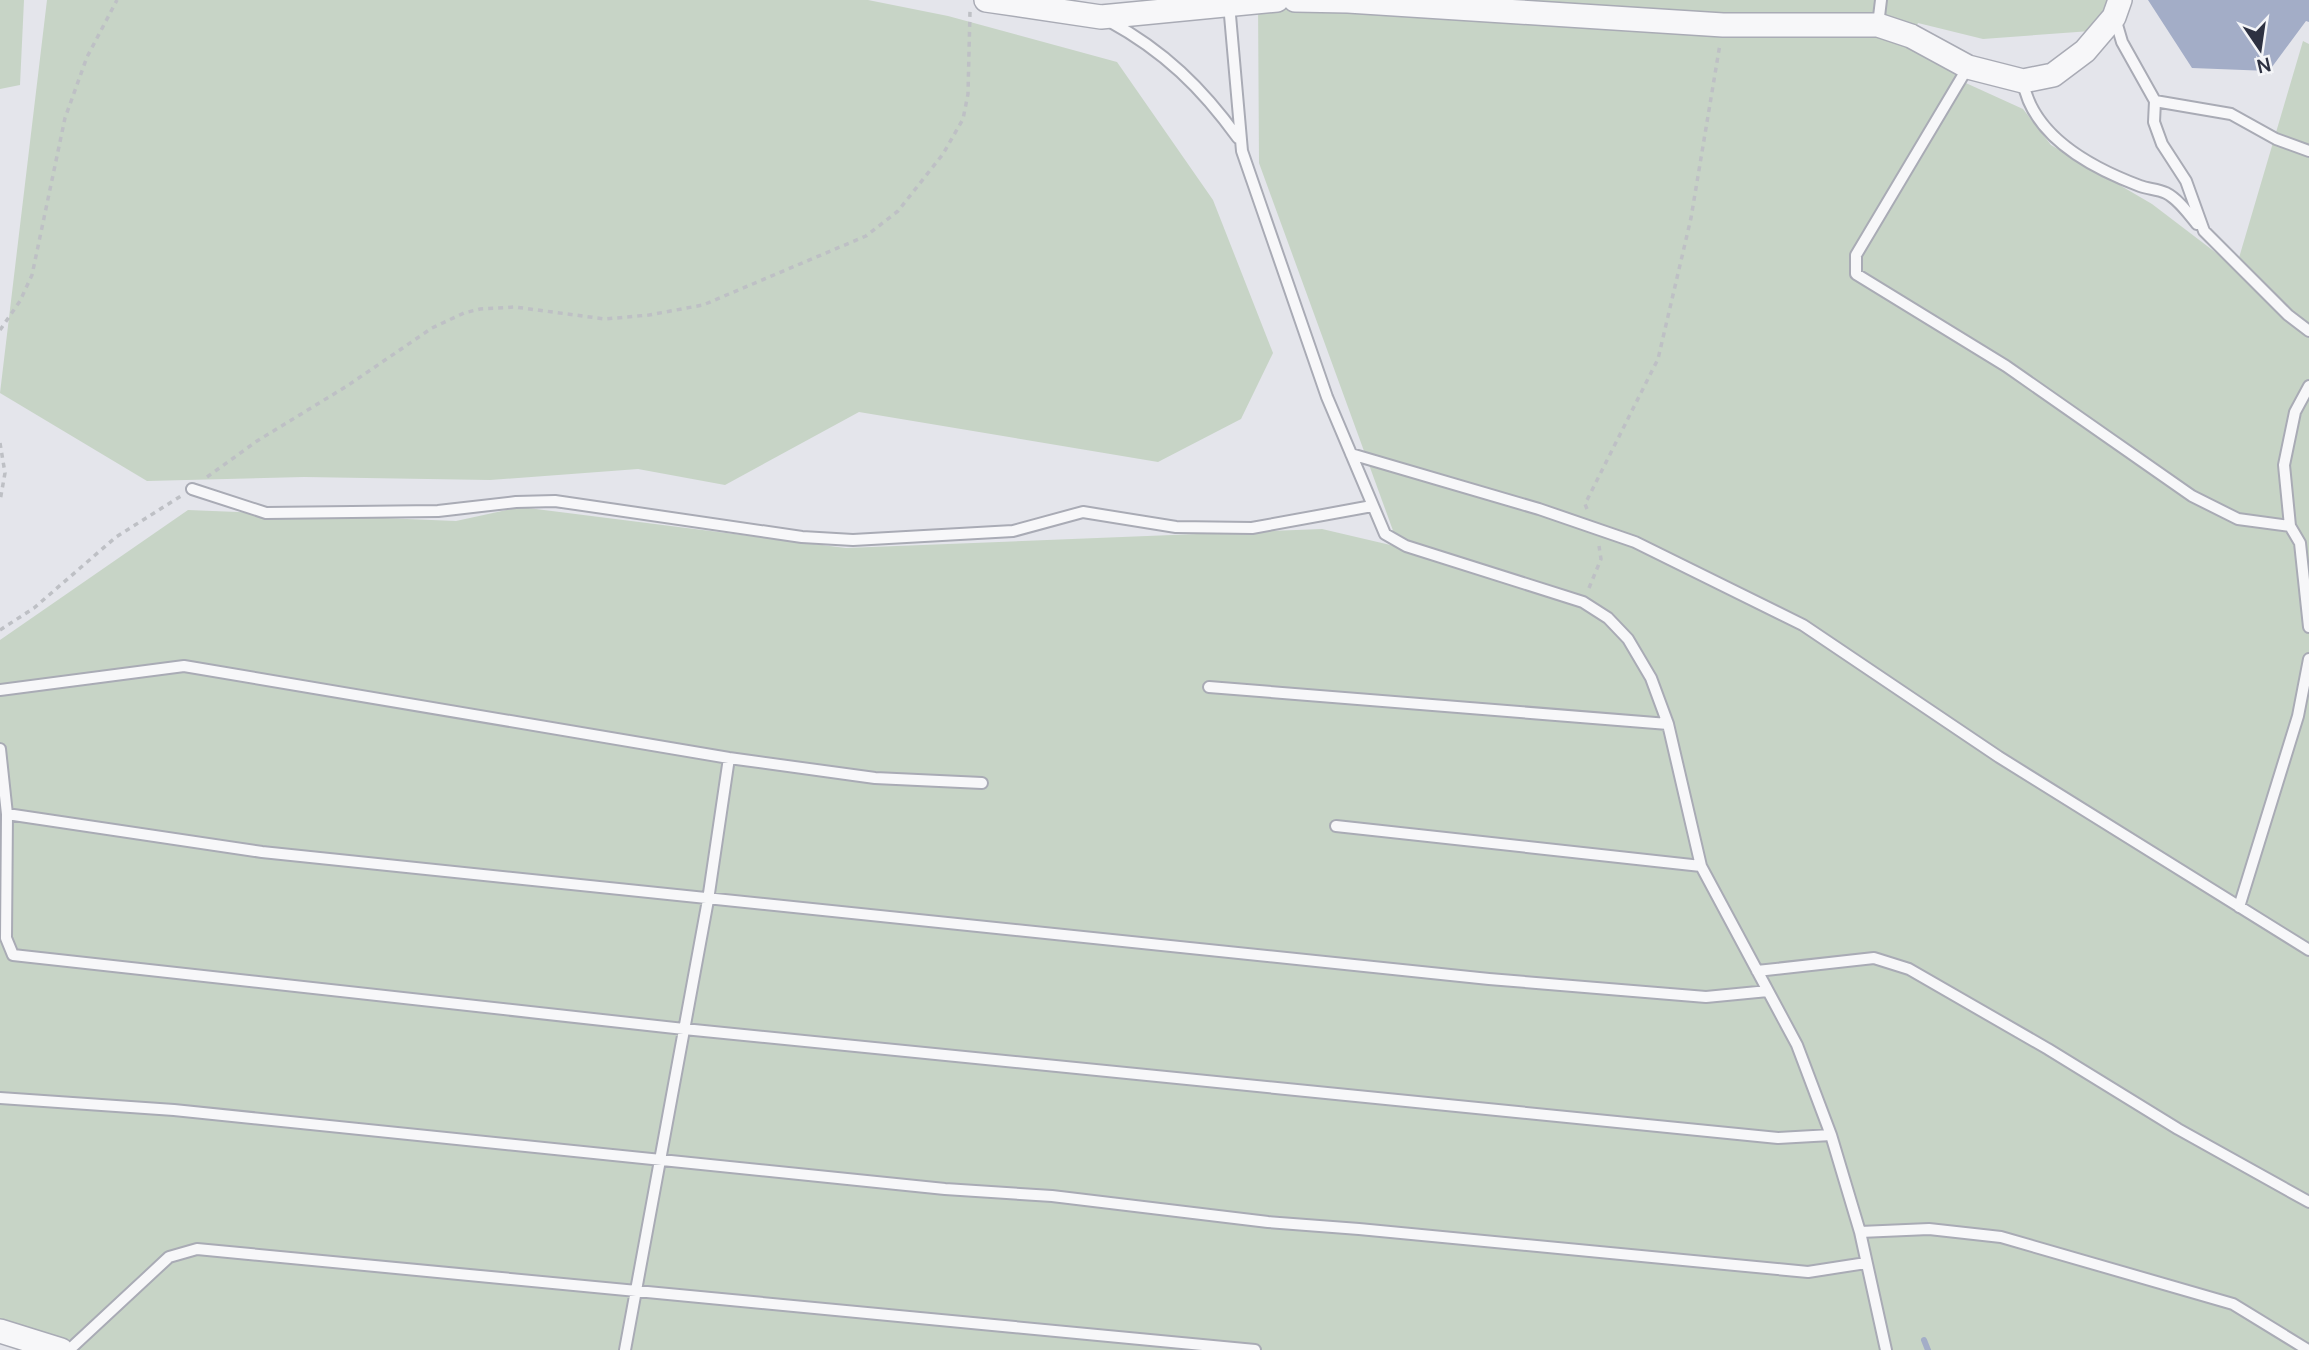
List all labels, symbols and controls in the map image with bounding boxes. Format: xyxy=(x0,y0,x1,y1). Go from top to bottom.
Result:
north arrow xyxy=(2225,14,2295,84)
text: N xyxy=(2254,51,2273,80)

